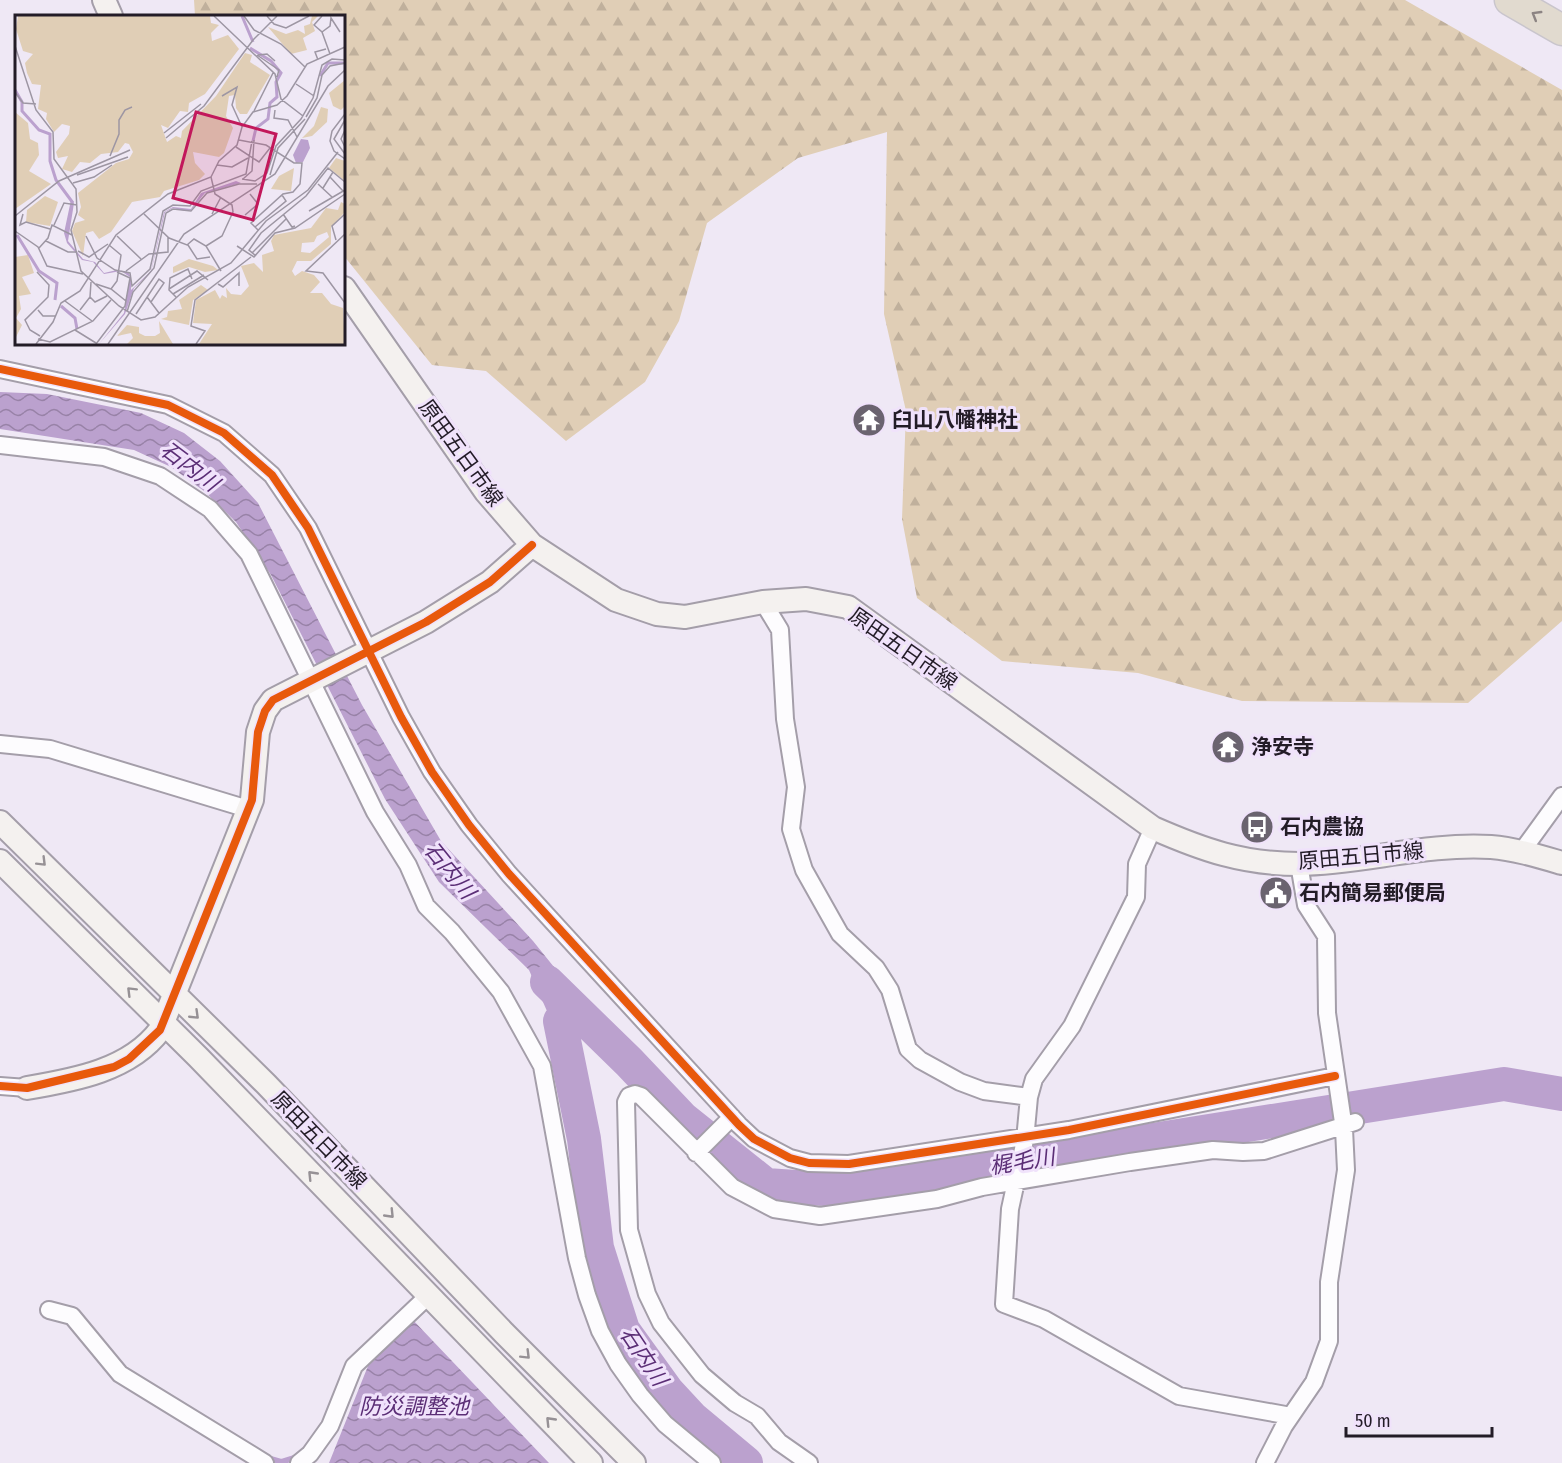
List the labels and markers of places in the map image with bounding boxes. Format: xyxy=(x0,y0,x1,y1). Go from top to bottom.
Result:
temple icon: 臼山八幡神社 xyxy=(851,402,887,438)
place label: 臼山八幡神社 xyxy=(892,407,1018,433)
temple icon: 浄安寺 xyxy=(1210,729,1246,765)
place label: 浄安寺 xyxy=(1251,734,1314,760)
bus stop icon: 石内農協 xyxy=(1239,809,1275,845)
place label: 石内農協 xyxy=(1280,814,1364,840)
public building icon: 石内簡易郵便局 xyxy=(1258,875,1294,911)
place label: 石内簡易郵便局 xyxy=(1299,880,1446,906)

